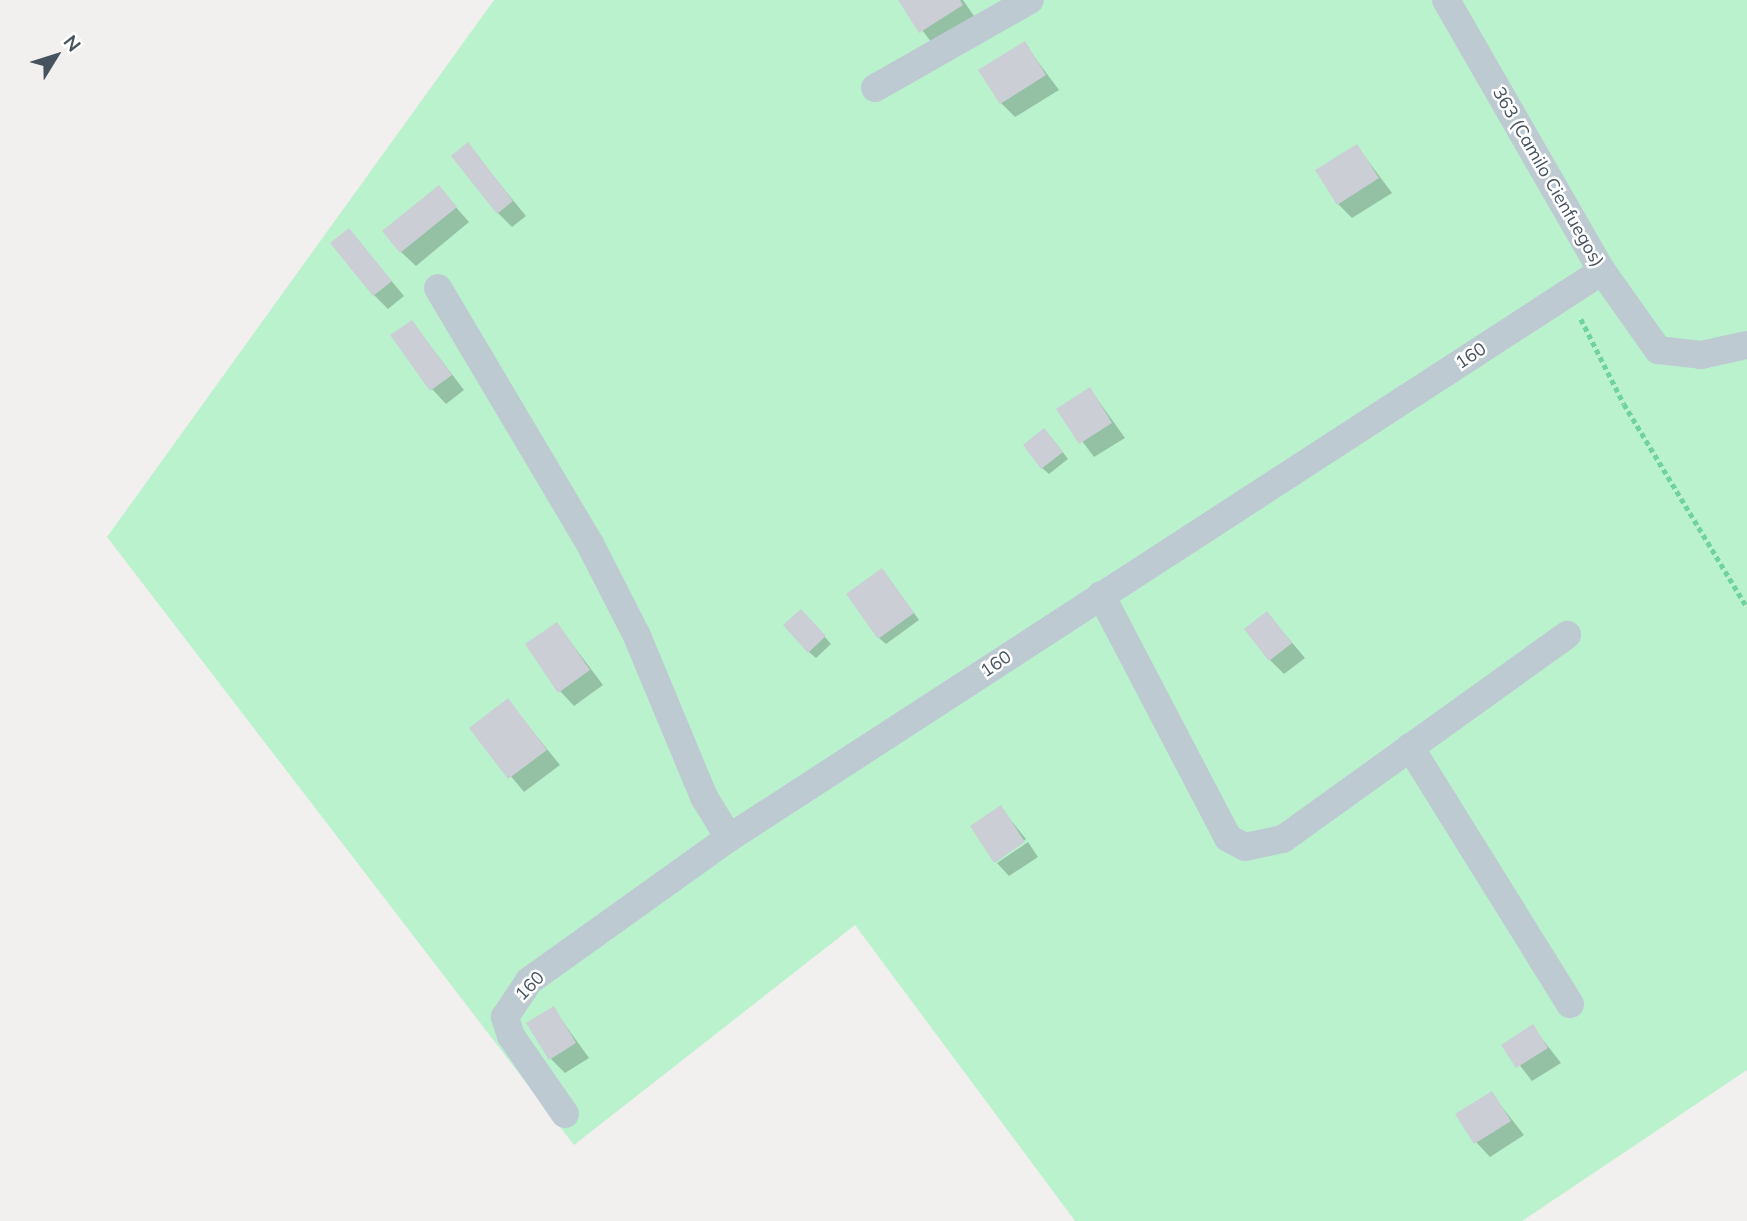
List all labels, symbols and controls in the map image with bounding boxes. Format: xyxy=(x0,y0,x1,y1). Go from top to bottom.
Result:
north arrow xyxy=(21,21,91,91)
text: N xyxy=(59,30,86,56)
street label: 363 (Camilo Cienfuegos) xyxy=(1488,83,1608,271)
street label: 160 xyxy=(1452,338,1490,374)
street label: 160 xyxy=(977,646,1015,682)
street label: 160 xyxy=(511,967,549,1005)

